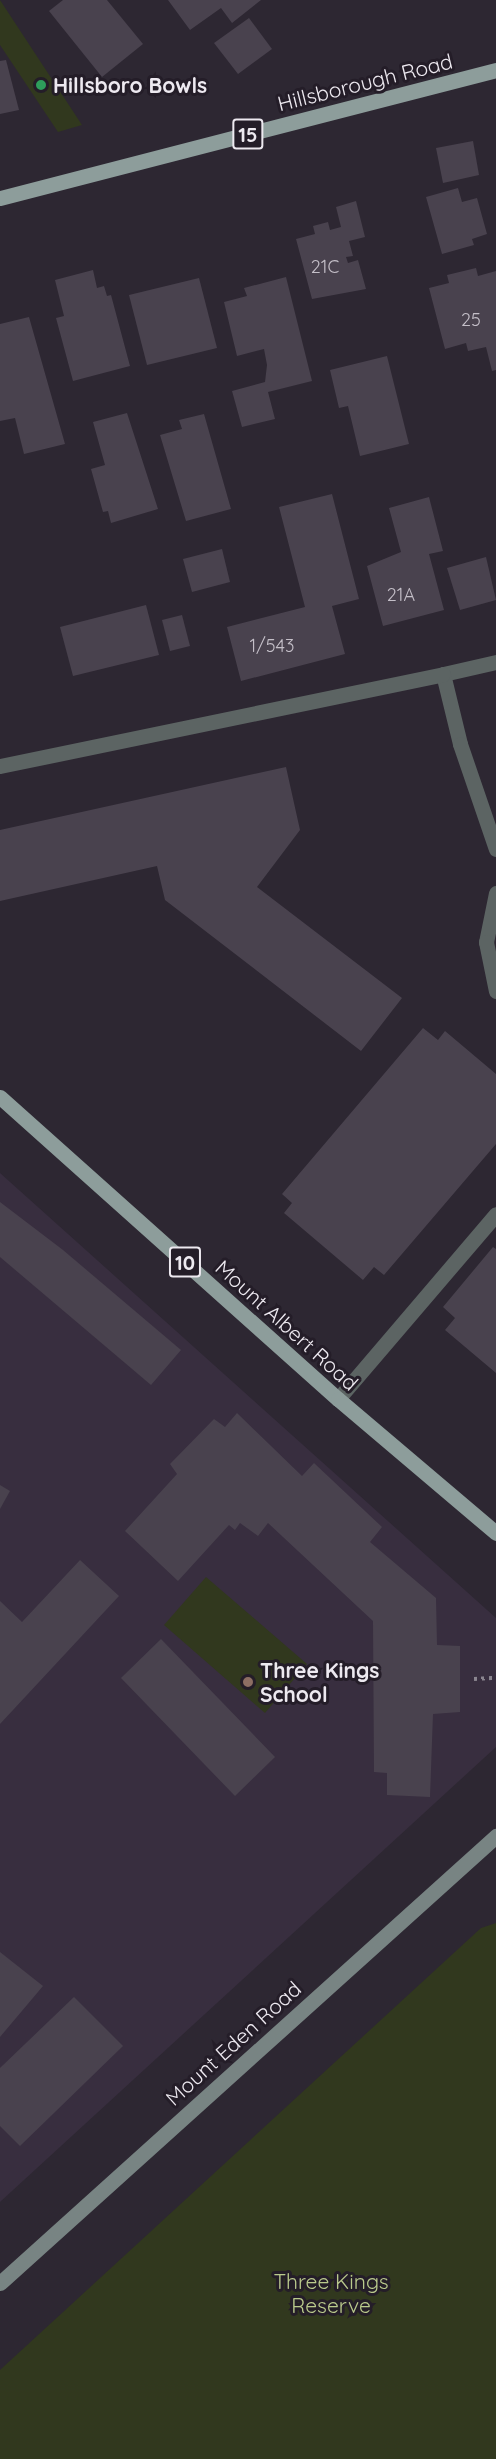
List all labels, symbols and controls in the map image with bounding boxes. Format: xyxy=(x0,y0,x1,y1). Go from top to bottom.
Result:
street label: Hillsborough Road xyxy=(275,48,455,116)
place label: Hillsboro Bowls xyxy=(53,72,207,98)
marker: Hillsboro Bowls xyxy=(34,78,48,92)
road number: 15 xyxy=(232,117,264,151)
house number: 21C xyxy=(311,256,339,278)
house number: 25 xyxy=(461,309,481,331)
house number: 21A xyxy=(387,584,415,606)
house number: 1/543 xyxy=(250,635,294,657)
road number: 10 xyxy=(168,1245,201,1279)
street label: Mount Albert Road xyxy=(211,1254,363,1396)
place label: Three Kings School xyxy=(260,1657,379,1707)
marker: Three Kings School xyxy=(241,1675,255,1689)
street label: Mount Eden Road xyxy=(160,1976,306,2110)
park label: Three Kings Reserve xyxy=(273,2268,389,2318)

